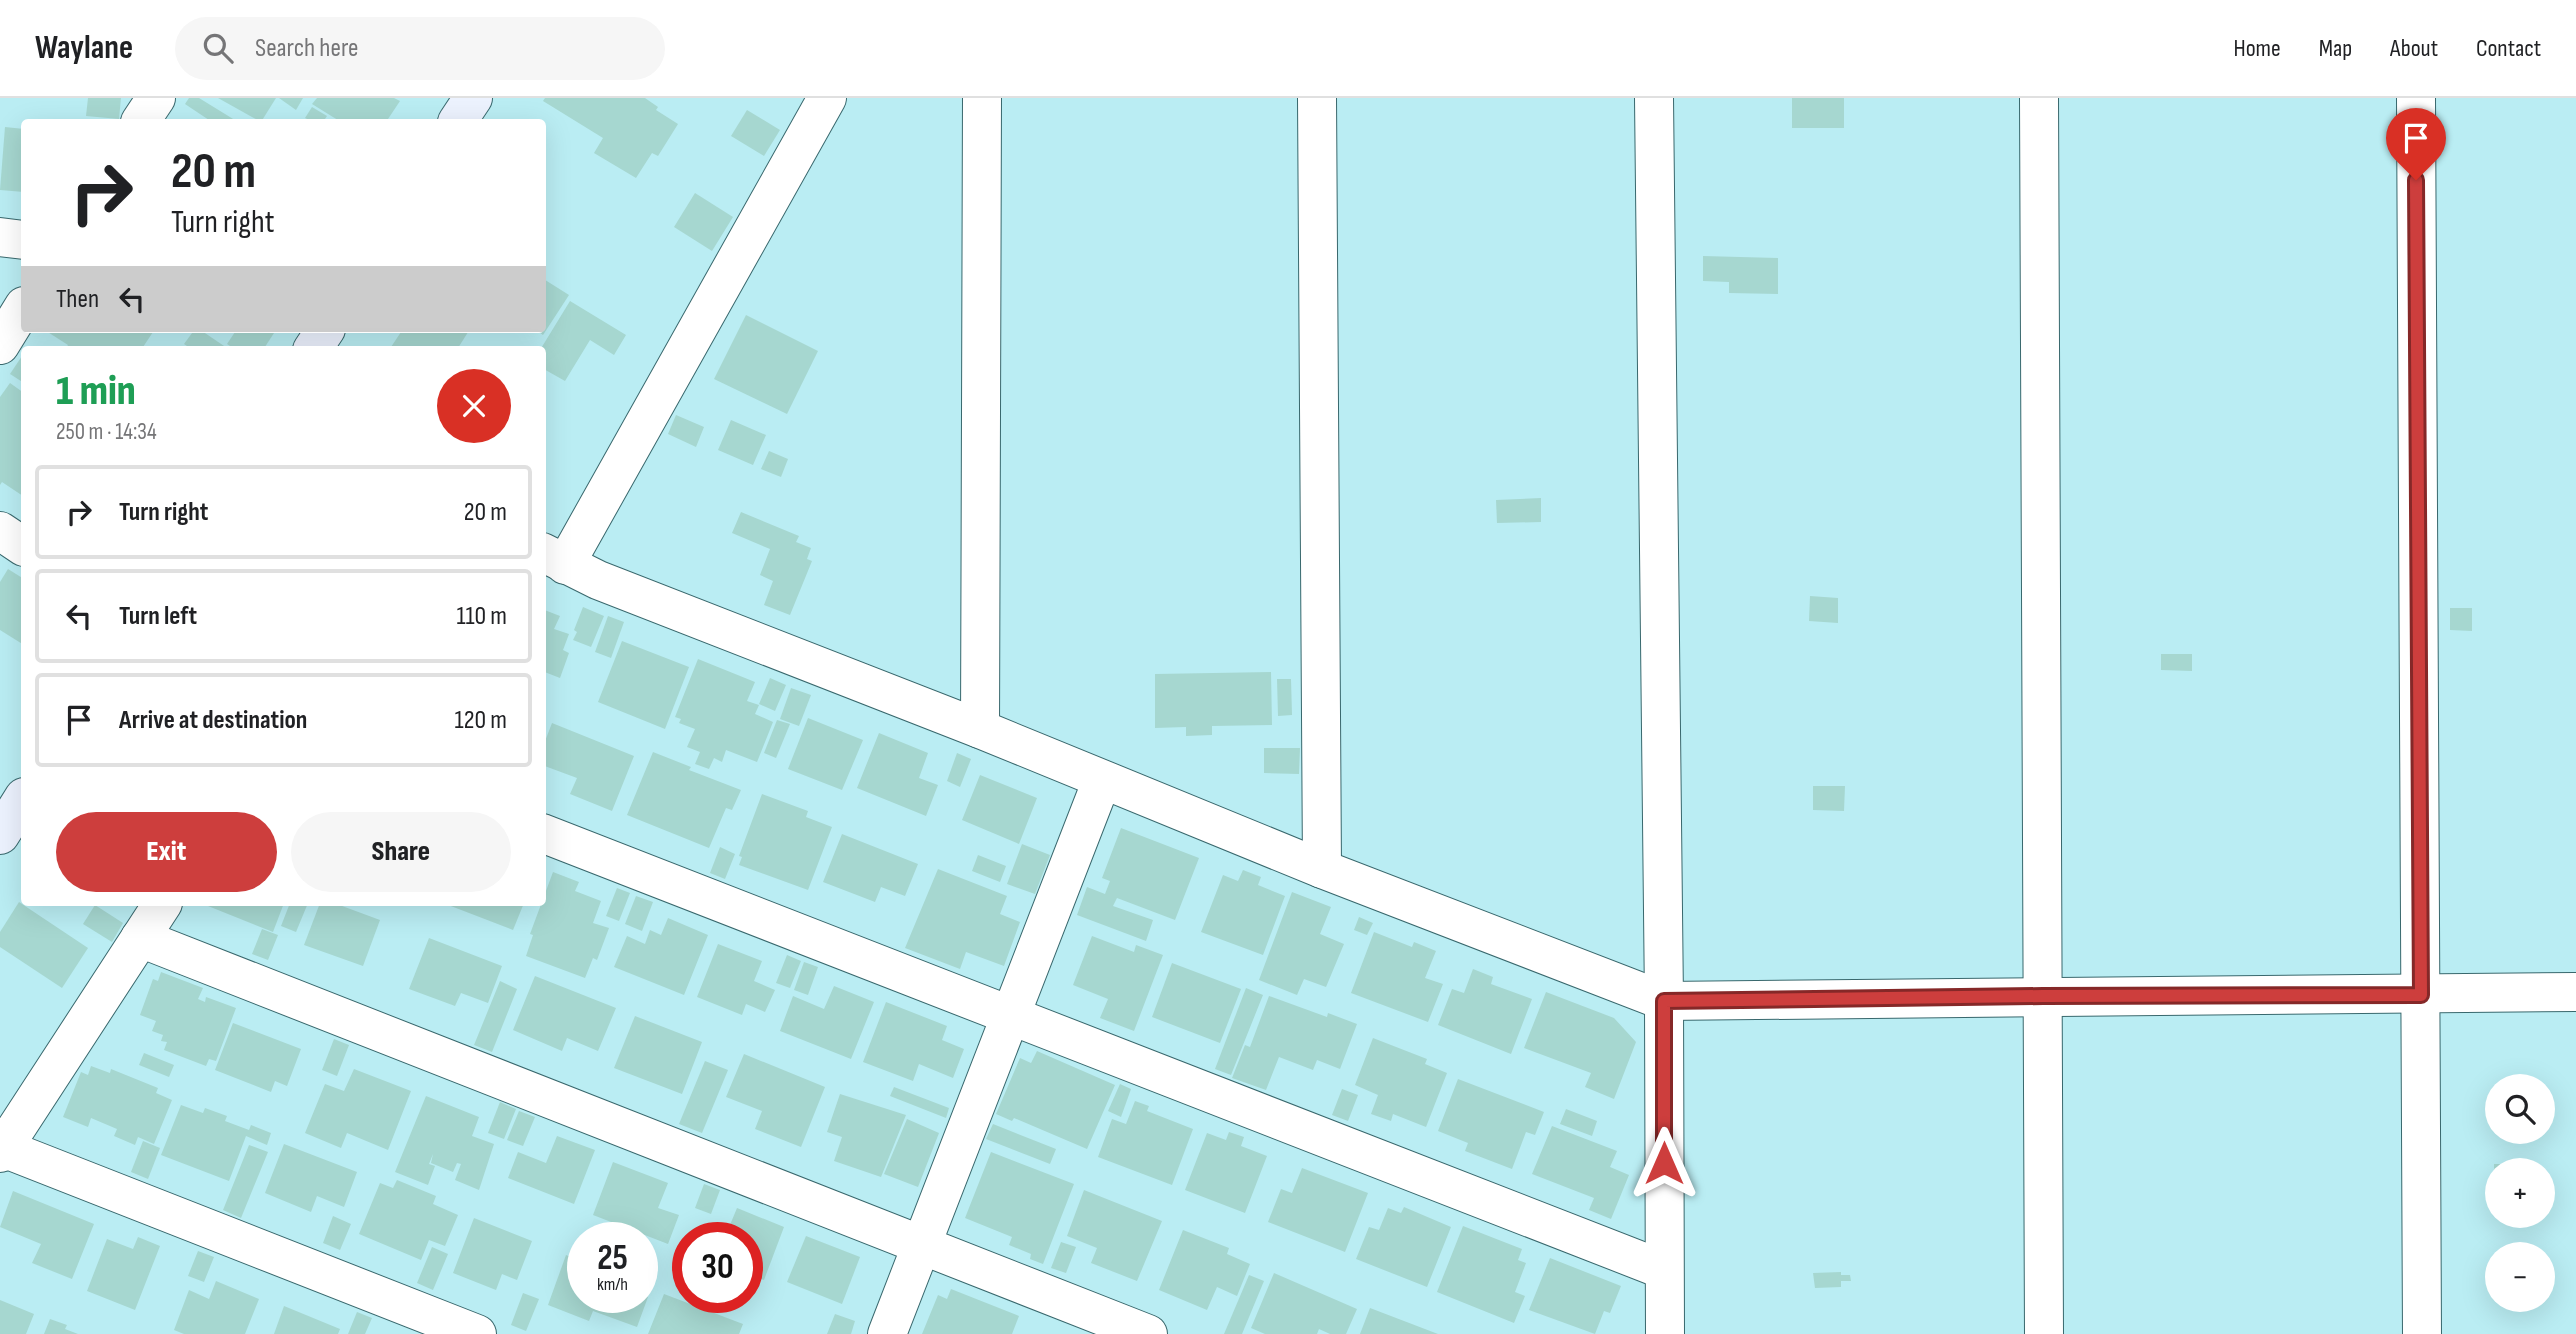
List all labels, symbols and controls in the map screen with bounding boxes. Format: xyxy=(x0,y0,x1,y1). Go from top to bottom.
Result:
search box xyxy=(175,17,665,80)
text: Waylane xyxy=(35,28,133,68)
icon: search xyxy=(199,29,237,67)
text: Search here xyxy=(255,33,358,64)
text: Home xyxy=(2233,34,2281,63)
text: Map xyxy=(2319,34,2352,63)
text: About xyxy=(2390,34,2438,63)
text: Contact xyxy=(2476,34,2541,63)
pin xyxy=(2386,108,2446,180)
icon: arrive xyxy=(2397,119,2435,157)
text: 20 m xyxy=(171,143,256,202)
icon: right xyxy=(56,147,147,238)
text: Turn right xyxy=(171,203,275,242)
icon: left xyxy=(113,280,151,318)
text: Then xyxy=(56,284,99,315)
text: 1 min xyxy=(56,366,136,417)
button: close xyxy=(437,369,511,443)
text: 250 m · 14:34 xyxy=(56,418,157,446)
icon: right xyxy=(60,493,98,531)
text: Turn right xyxy=(119,497,208,528)
text: 20 m xyxy=(464,497,507,528)
icon: left xyxy=(60,597,98,635)
text: Turn left xyxy=(119,601,197,632)
text: 110 m xyxy=(456,601,507,632)
icon: arrive xyxy=(60,701,98,739)
text: Arrive at destination xyxy=(119,705,307,736)
text: 120 m xyxy=(454,705,507,736)
button: Exit xyxy=(56,812,277,892)
button: Share xyxy=(291,812,511,892)
map controls xyxy=(2485,1074,2555,1312)
button: search xyxy=(2485,1074,2555,1144)
position arrow xyxy=(1627,1126,1701,1200)
button: + xyxy=(2485,1158,2555,1228)
speed limit sign: 30 xyxy=(672,1222,763,1313)
text: 25 xyxy=(597,1237,628,1280)
button: − xyxy=(2485,1242,2555,1312)
text: km/h xyxy=(597,1274,628,1295)

